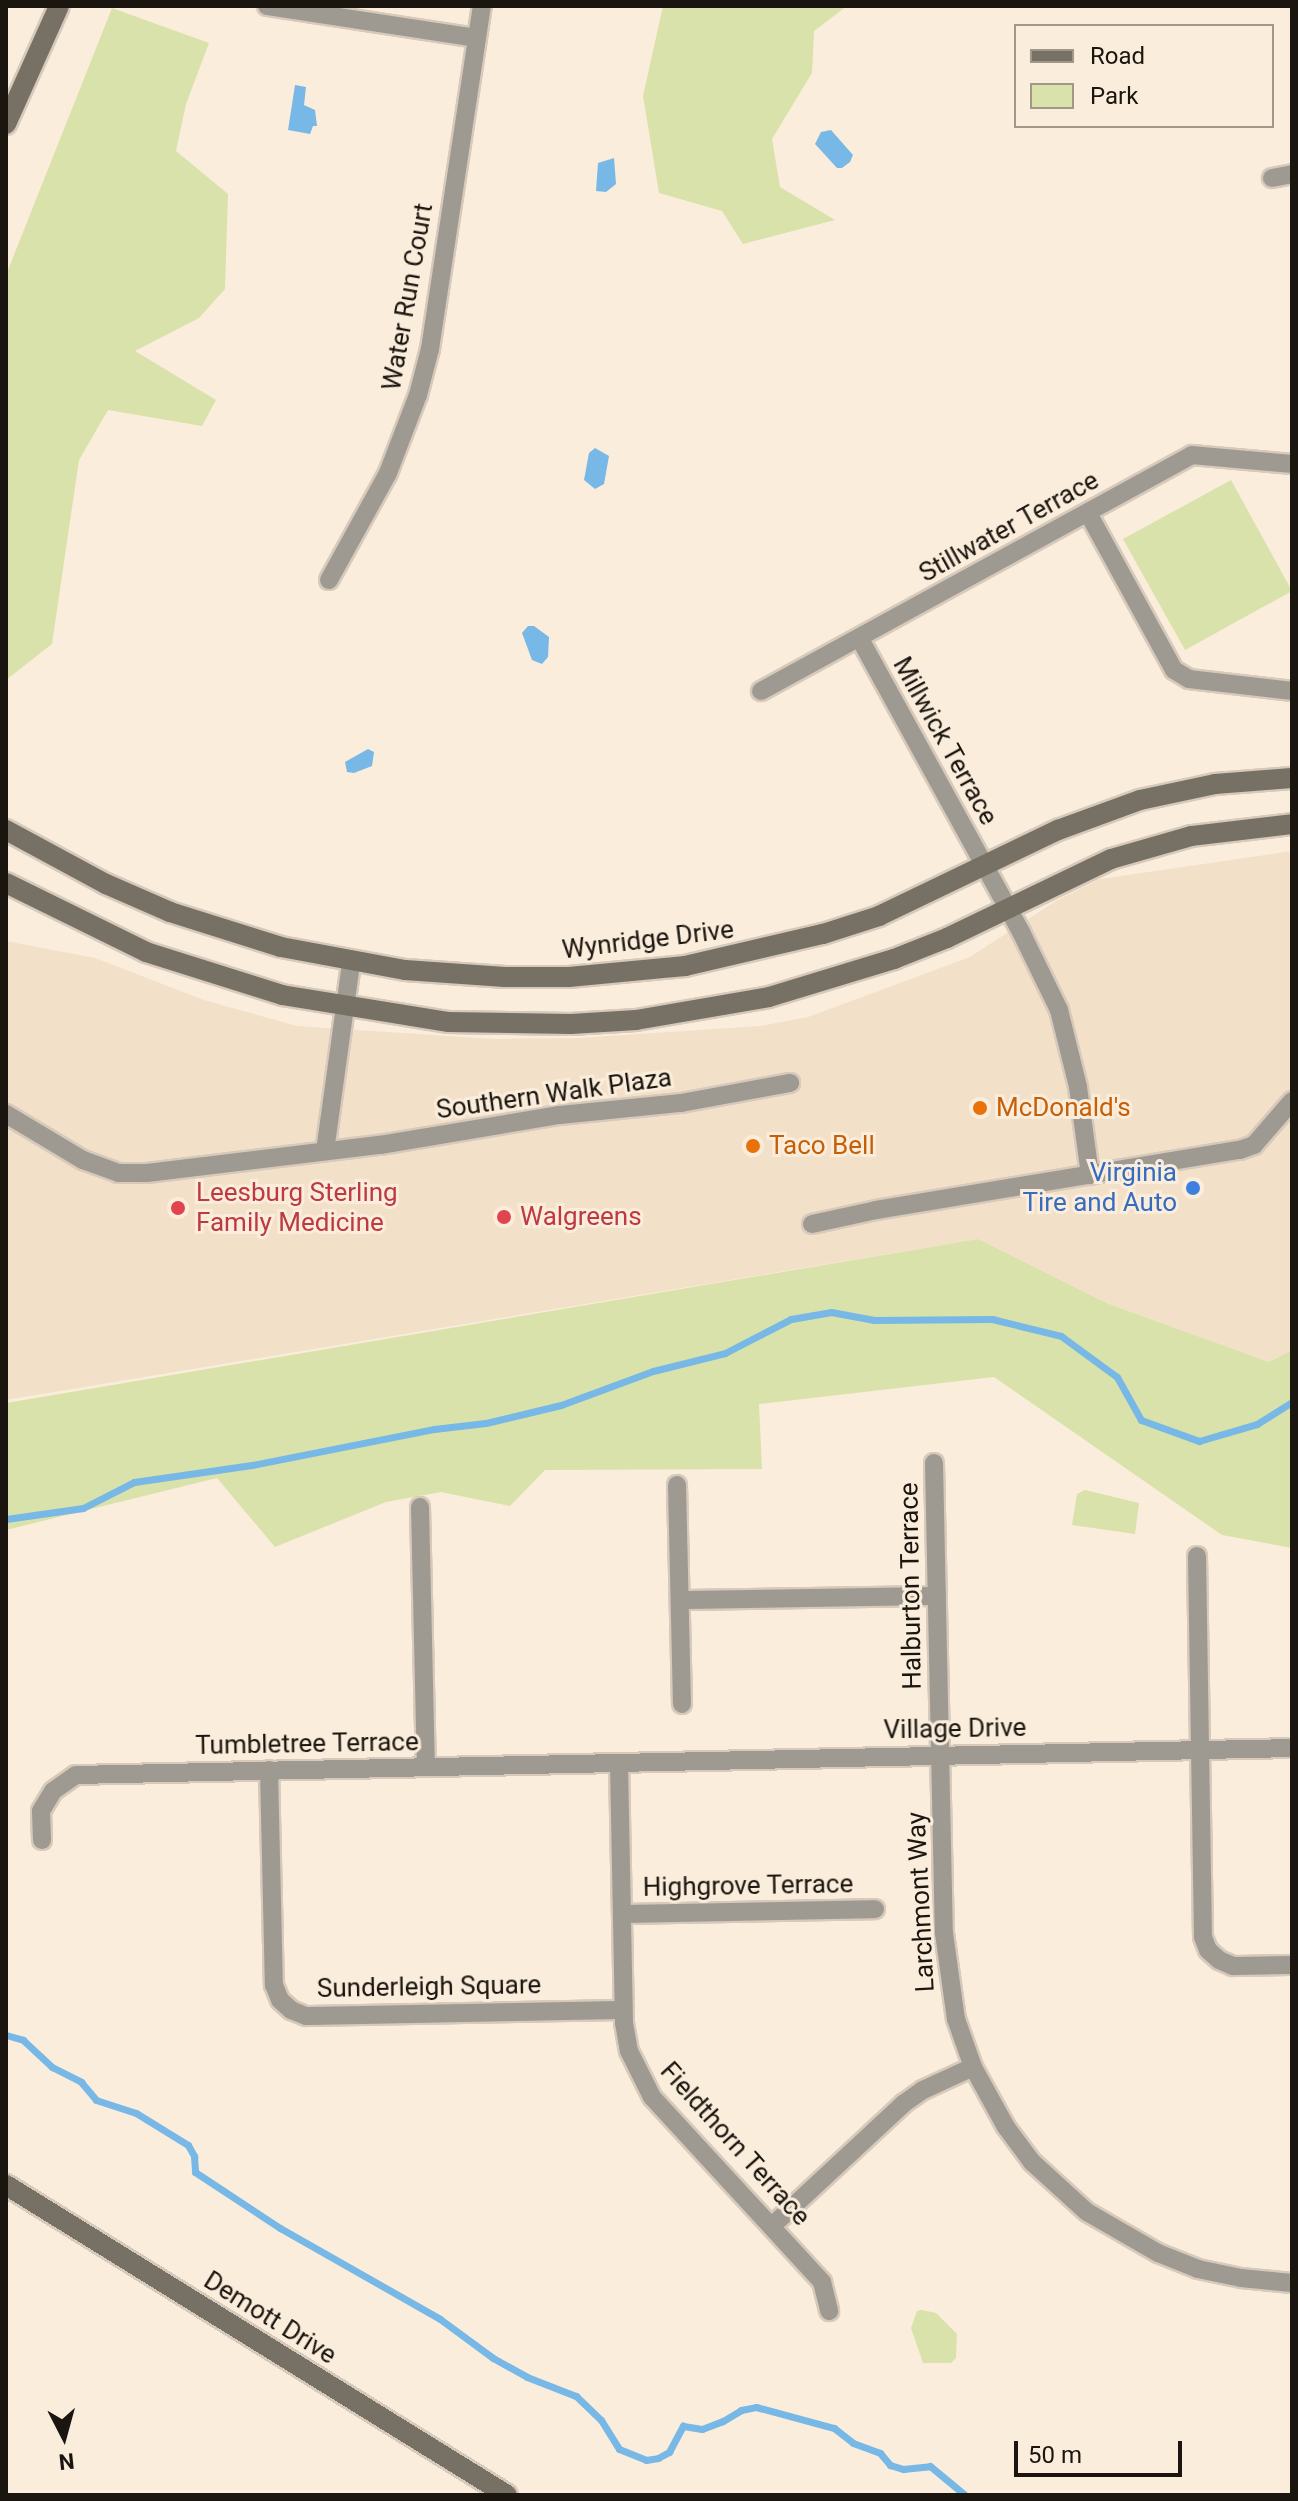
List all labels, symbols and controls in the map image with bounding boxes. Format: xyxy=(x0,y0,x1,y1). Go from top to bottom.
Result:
legend xyxy=(1014,24,1274,128)
text: Road xyxy=(1090,42,1145,70)
text: Park xyxy=(1090,82,1138,110)
street label: Water Run Court xyxy=(376,201,440,393)
street label: Stillwater Terrace xyxy=(914,465,1104,589)
street label: Millwick Terrace xyxy=(886,651,1004,831)
street label: Wynridge Drive xyxy=(560,914,736,966)
street label: Southern Walk Plaza xyxy=(434,1062,674,1126)
place label: McDonald's xyxy=(996,1092,1131,1124)
marker: McDonald's xyxy=(971,1099,989,1117)
place label: Taco Bell xyxy=(769,1130,875,1162)
marker: Taco Bell xyxy=(744,1137,762,1155)
place label: Virginia Tire and Auto xyxy=(1023,1157,1177,1218)
place label: Leesburg Sterling Family Medicine xyxy=(196,1177,398,1238)
marker: Virginia Tire and Auto xyxy=(1184,1179,1202,1197)
marker: Leesburg Sterling Family Medicine xyxy=(167,1197,189,1219)
place label: Walgreens xyxy=(520,1201,642,1233)
marker: Walgreens xyxy=(495,1208,513,1226)
street label: Halburton Terrace xyxy=(894,1482,928,1690)
street label: Village Drive xyxy=(883,1712,1027,1746)
street label: Tumbletree Terrace xyxy=(195,1726,419,1762)
street label: Larchmont Way xyxy=(901,1811,941,1993)
street label: Highgrove Terrace xyxy=(642,1869,854,1903)
street label: Sunderleigh Square xyxy=(317,1969,541,2005)
street label: Fieldthorn Terrace xyxy=(653,2056,817,2232)
street label: Demott Drive xyxy=(198,2265,342,2371)
north arrow xyxy=(24,2397,104,2477)
scale bar xyxy=(1018,2425,1186,2475)
text: 50 m xyxy=(1028,2441,1082,2469)
text: N xyxy=(58,2448,76,2475)

